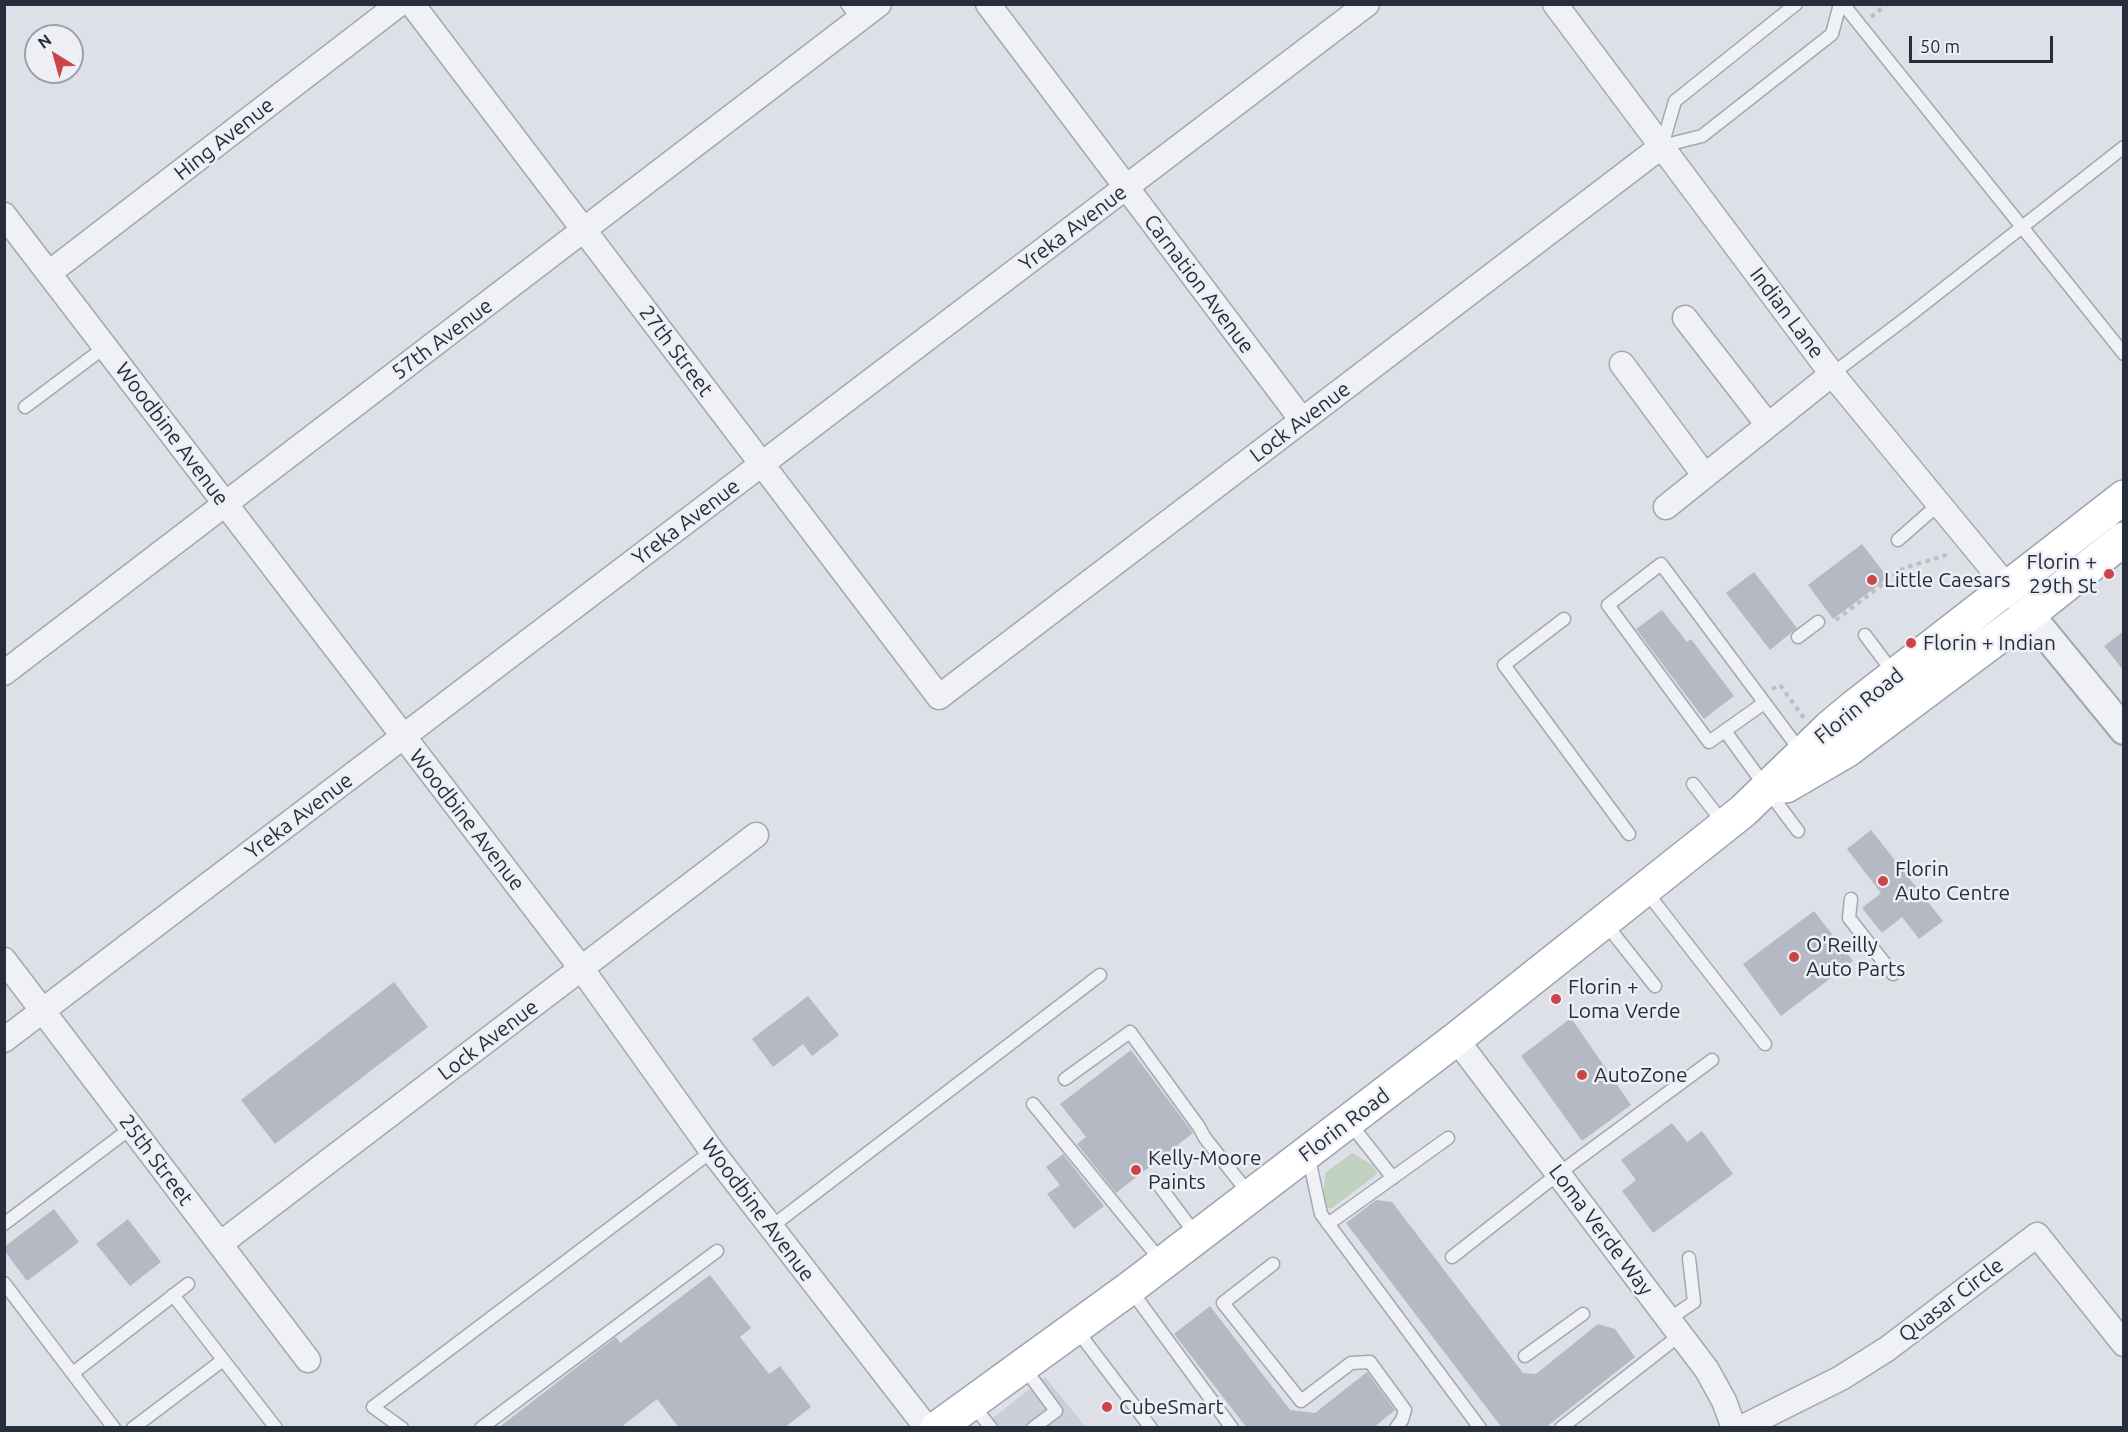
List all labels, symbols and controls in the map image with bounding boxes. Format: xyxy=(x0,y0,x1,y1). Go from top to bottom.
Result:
north arrow xyxy=(24,24,84,84)
scale bar xyxy=(1912,24,2056,62)
text: N xyxy=(34,30,55,52)
text: 50 m xyxy=(1920,36,1960,56)
street label: Hing Avenue xyxy=(169,92,279,186)
street label: Yreka Avenue xyxy=(1014,179,1132,277)
street label: Carnation Avenue xyxy=(1138,209,1260,359)
street label: Indian Lane xyxy=(1745,263,1829,363)
street label: 57th Avenue xyxy=(387,293,497,385)
street label: 27th Street xyxy=(634,301,718,401)
street label: Woodbine Avenue xyxy=(110,358,234,510)
street label: Lock Avenue xyxy=(1245,376,1355,468)
street label: Yreka Avenue xyxy=(627,473,745,571)
place label: Florin + 29th St xyxy=(2026,549,2097,599)
place label: Little Caesars xyxy=(1884,567,2010,593)
marker: Florin + 29th St xyxy=(2102,567,2116,581)
marker: Little Caesars xyxy=(1865,573,1879,587)
place label: Florin + Indian xyxy=(1923,630,2056,656)
marker: Florin + Indian xyxy=(1904,636,1918,650)
street label: Florin Road xyxy=(1809,663,1909,749)
street label: Woodbine Avenue xyxy=(404,744,530,896)
street label: Yreka Avenue xyxy=(240,767,358,865)
place label: Florin Auto Centre xyxy=(1895,856,2010,906)
marker: Florin Auto Centre xyxy=(1876,874,1890,888)
place label: O'Reilly Auto Parts xyxy=(1806,932,1905,982)
marker: O'Reilly Auto Parts xyxy=(1787,950,1801,964)
place label: Florin + Loma Verde xyxy=(1568,974,1681,1024)
marker: Florin + Loma Verde xyxy=(1549,992,1563,1006)
street label: Lock Avenue xyxy=(433,994,543,1086)
place label: AutoZone xyxy=(1594,1062,1688,1088)
marker: AutoZone xyxy=(1575,1068,1589,1082)
street label: Florin Road xyxy=(1294,1083,1394,1167)
street label: 25th Street xyxy=(114,1110,198,1210)
street label: Woodbine Avenue xyxy=(696,1134,820,1286)
place label: Kelly-Moore Paints xyxy=(1148,1145,1262,1195)
street label: Loma Verde Way xyxy=(1544,1160,1658,1300)
marker: Kelly-Moore Paints xyxy=(1129,1163,1143,1177)
street label: Quasar Circle xyxy=(1894,1252,2008,1348)
place label: CubeSmart xyxy=(1119,1394,1224,1420)
marker: CubeSmart xyxy=(1100,1400,1114,1414)

